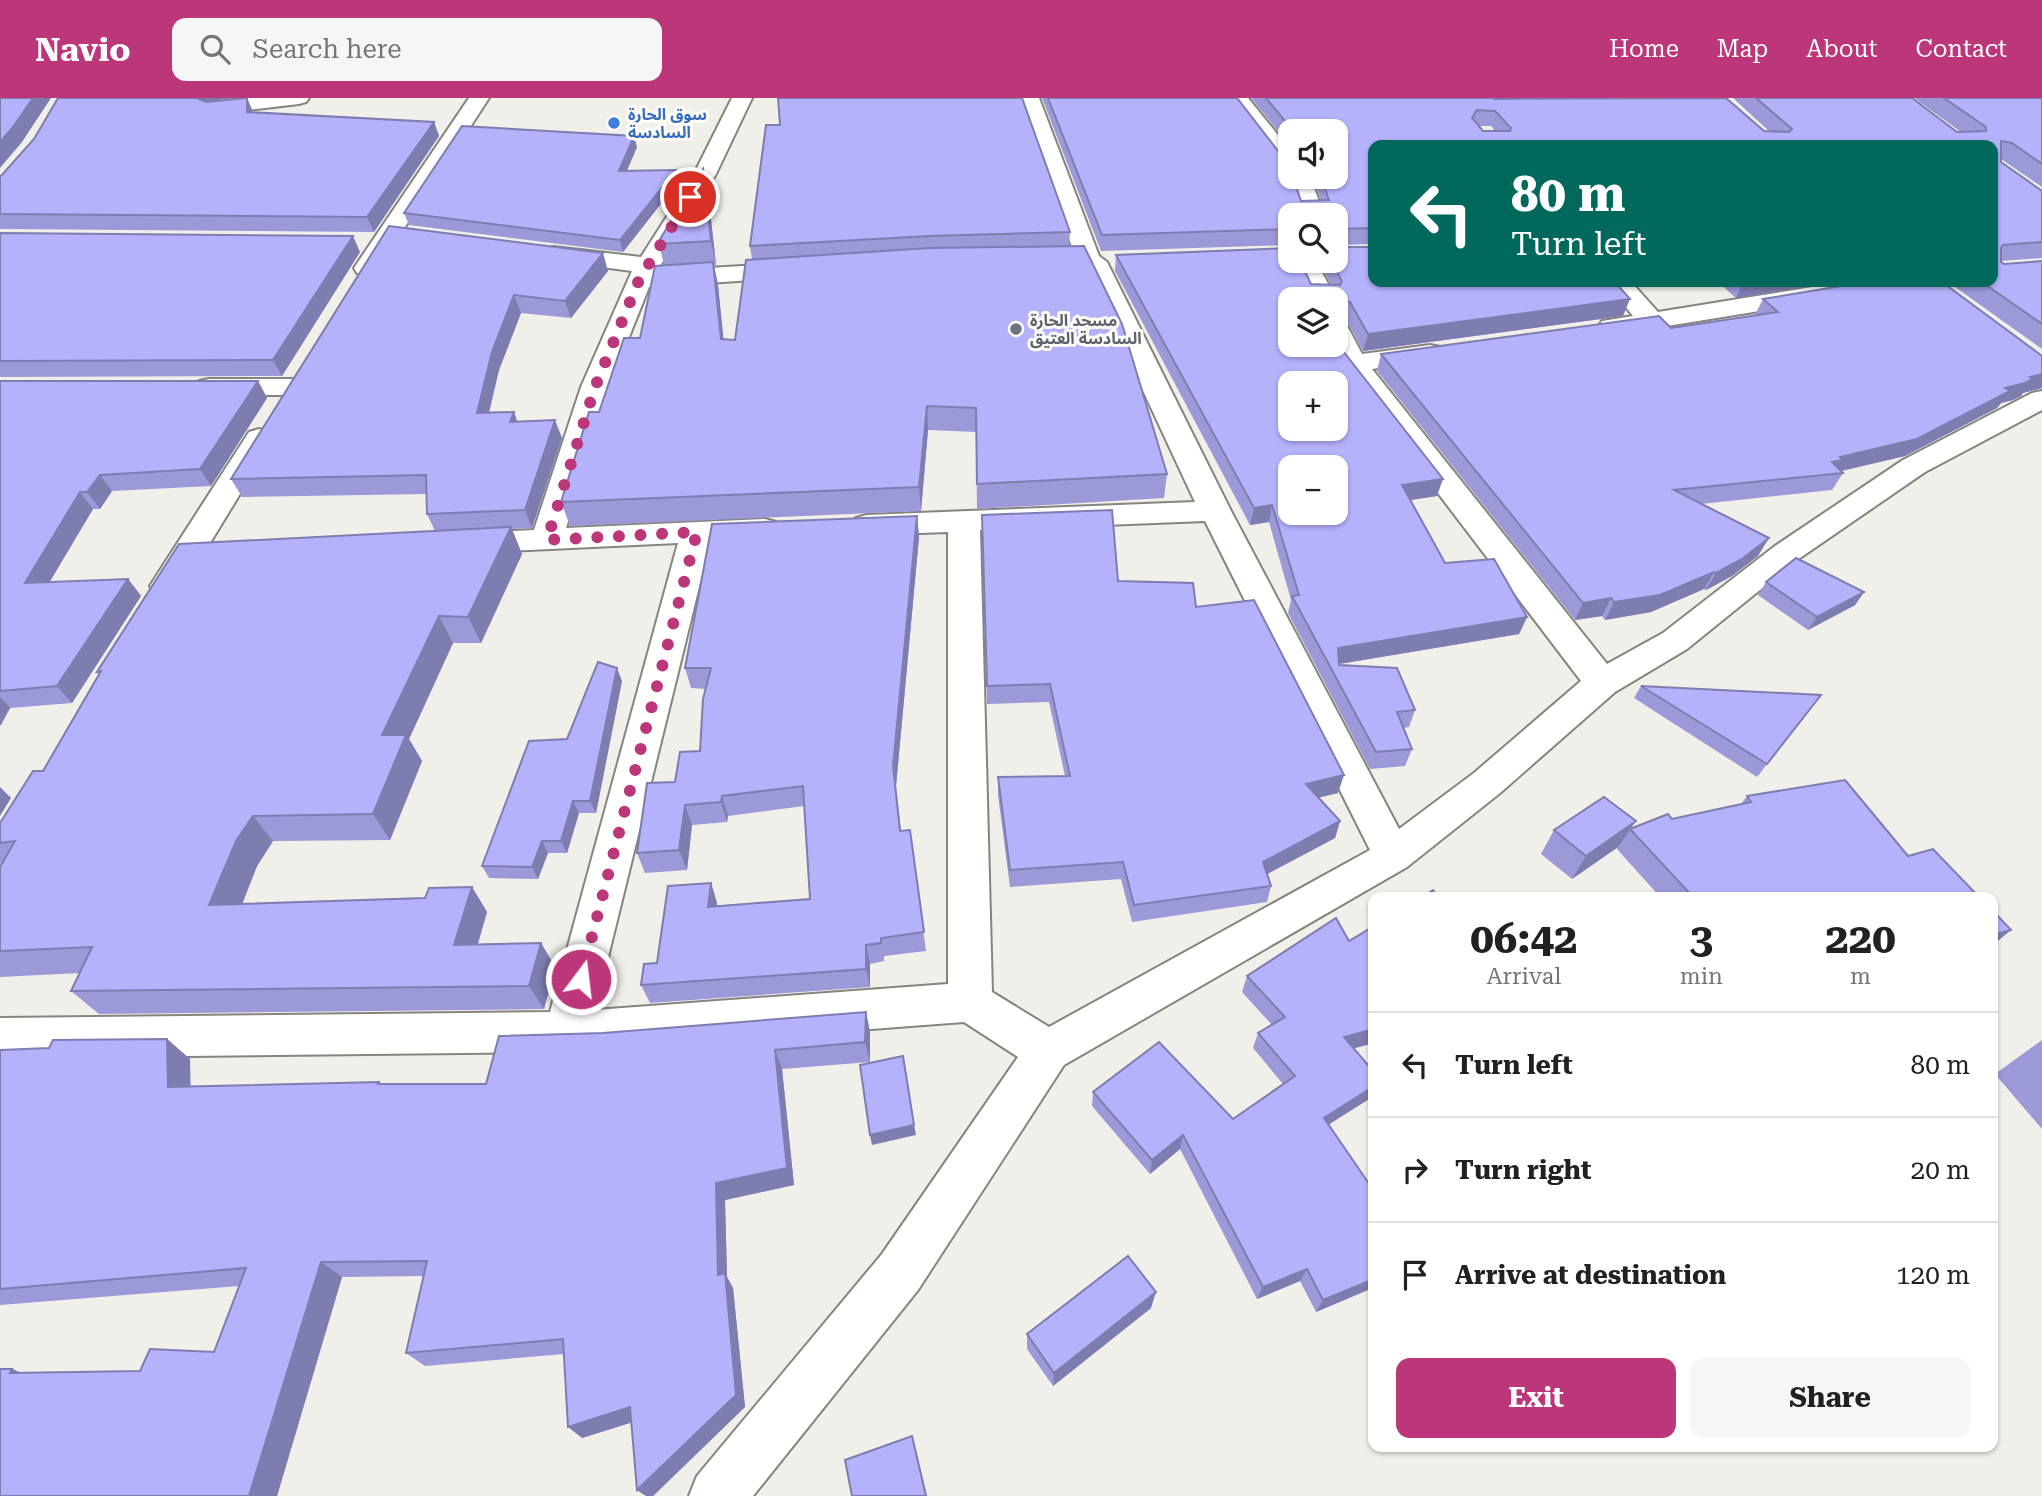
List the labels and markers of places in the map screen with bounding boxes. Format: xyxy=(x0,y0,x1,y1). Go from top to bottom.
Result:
place label: سوق الحارة السادسة xyxy=(628,105,707,142)
marker: سوق الحارة السادسة xyxy=(606,115,622,131)
pin xyxy=(660,167,720,227)
place label: مسجد الحارة السادسة العتيق xyxy=(1030,311,1142,349)
marker: مسجد الحارة السادسة العتيق xyxy=(1008,321,1024,337)

